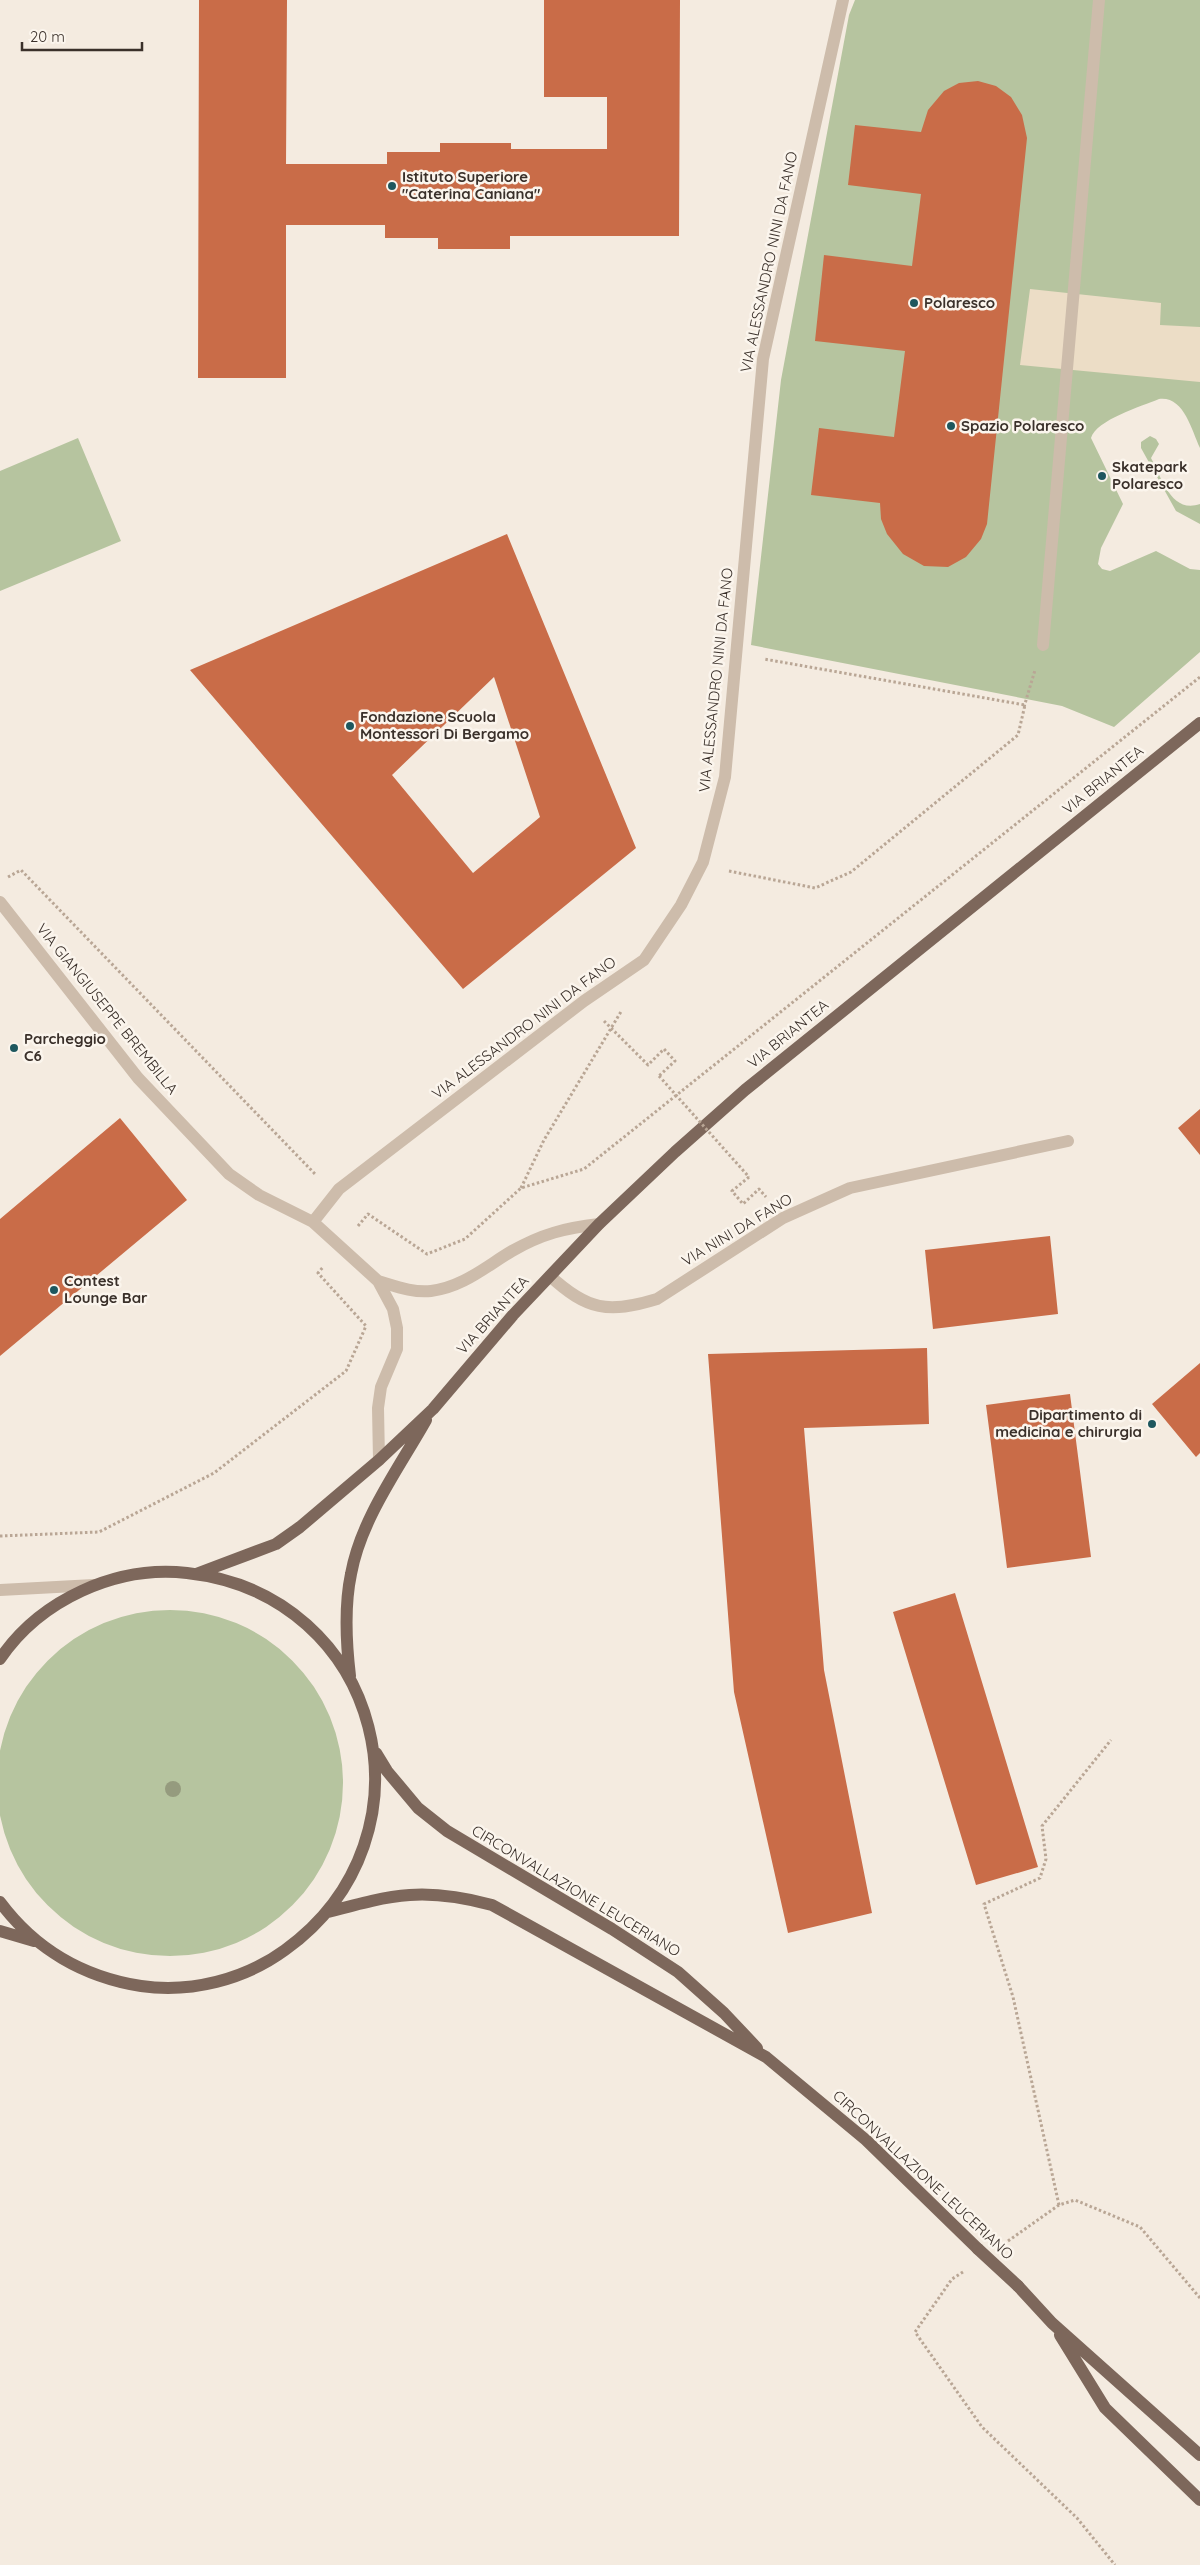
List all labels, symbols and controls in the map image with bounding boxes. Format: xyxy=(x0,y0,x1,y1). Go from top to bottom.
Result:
scale bar xyxy=(22,20,142,52)
text: 20 m xyxy=(30,27,65,46)
street label: VIA ALESSANDRO NINI DA FANO xyxy=(736,150,801,374)
place label: Istituto Superiore "Caterina Caniana" xyxy=(402,167,541,203)
marker: Istituto Superiore "Caterina Caniana" xyxy=(386,180,398,192)
place label: Polaresco xyxy=(924,293,995,312)
marker: Polaresco xyxy=(908,297,920,309)
place label: Spazio Polaresco xyxy=(961,416,1084,435)
marker: Spazio Polaresco xyxy=(945,420,957,432)
place label: Skatepark Polaresco xyxy=(1112,457,1188,493)
marker: Skatepark Polaresco xyxy=(1096,470,1108,482)
street label: VIA ALESSANDRO NINI DA FANO xyxy=(694,567,737,793)
place label: Fondazione Scuola Montessori Di Bergamo xyxy=(360,707,529,743)
marker: Fondazione Scuola Montessori Di Bergamo xyxy=(344,720,356,732)
street label: VIA BRIANTEA xyxy=(1058,741,1147,818)
street label: VIA GIANGIUSEPPE BREMBILLA xyxy=(33,919,182,1098)
street label: VIA ALESSANDRO NINI DA FANO xyxy=(428,952,619,1103)
street label: VIA BRIANTEA xyxy=(743,995,832,1072)
place label: Parcheggio C6 xyxy=(24,1029,106,1065)
marker: Parcheggio C6 xyxy=(8,1042,20,1054)
street label: VIA NINI DA FANO xyxy=(678,1189,795,1270)
place label: Contest Lounge Bar xyxy=(64,1271,148,1307)
street label: VIA BRIANTEA xyxy=(452,1271,533,1358)
marker: Contest Lounge Bar xyxy=(48,1284,60,1296)
place label: Dipartimento di medicina e chirurgia xyxy=(995,1405,1142,1441)
marker: Dipartimento di medicina e chirurgia xyxy=(1146,1418,1158,1430)
street label: CIRCONVALLAZIONE LEUCERIANO xyxy=(468,1821,684,1961)
street label: CIRCONVALLAZIONE LEUCERIANO xyxy=(829,2086,1018,2264)

